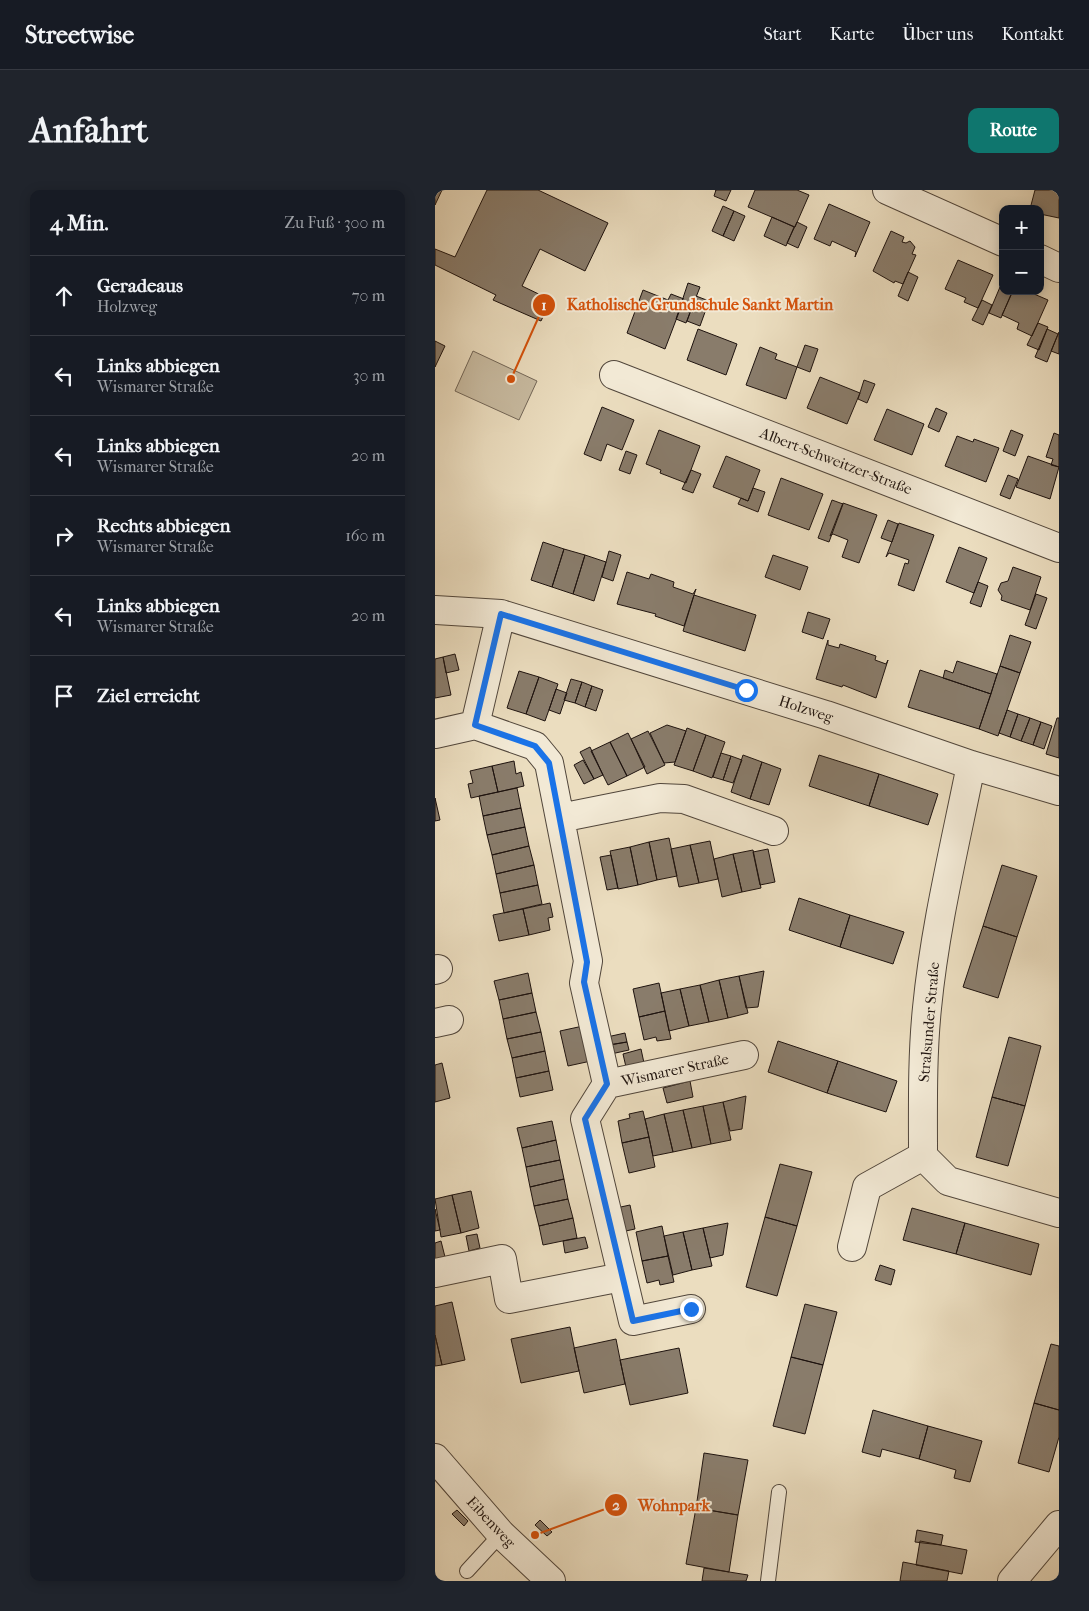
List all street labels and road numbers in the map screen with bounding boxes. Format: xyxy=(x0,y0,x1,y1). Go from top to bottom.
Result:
street label: Albert-Schweitzer-Straße xyxy=(756,423,915,499)
street label: Holzweg xyxy=(776,692,836,727)
street label: Stralsunder Straße xyxy=(915,961,943,1083)
street label: Wismarer Straße xyxy=(619,1050,731,1090)
street label: Eibenweg xyxy=(463,1493,520,1552)

